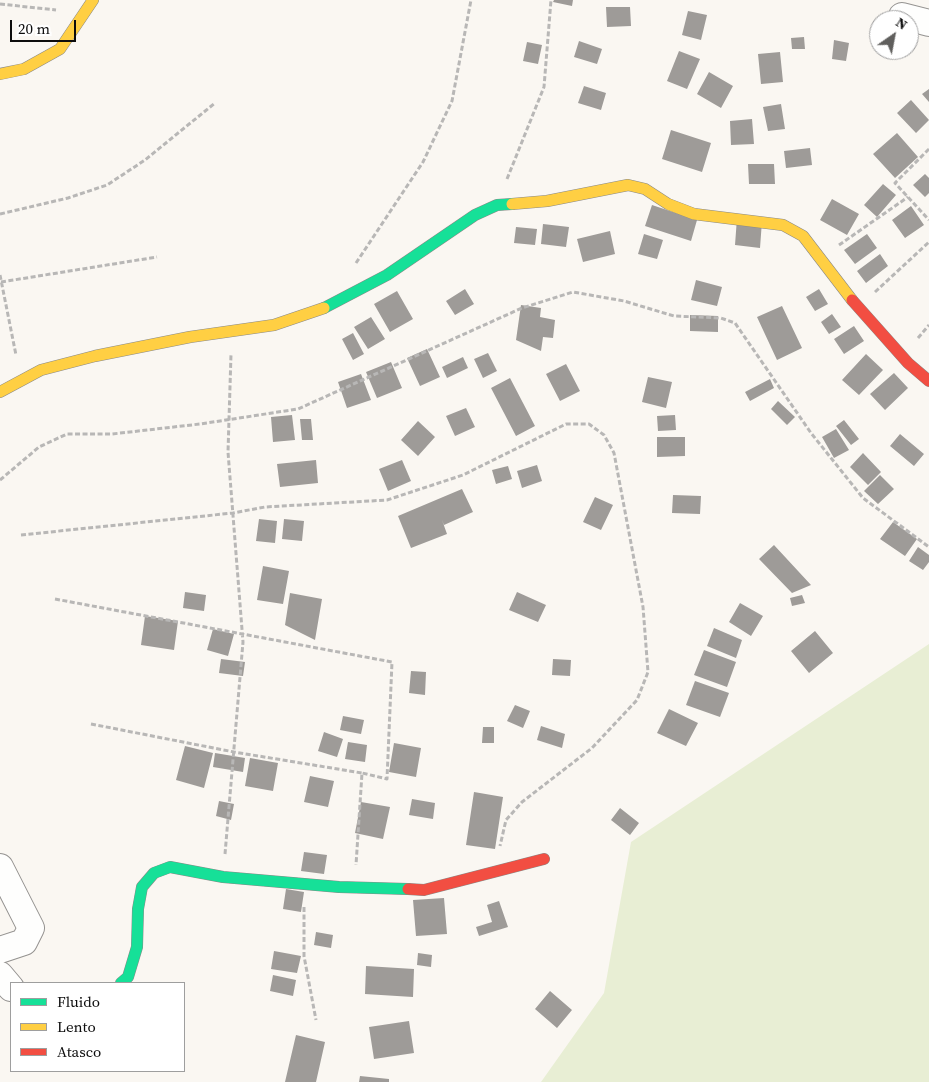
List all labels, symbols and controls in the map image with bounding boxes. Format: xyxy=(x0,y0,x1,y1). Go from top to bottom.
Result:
scale bar xyxy=(12,10,79,42)
north arrow xyxy=(869,10,919,60)
text: N xyxy=(892,12,911,34)
text: 20 m xyxy=(18,18,50,39)
legend xyxy=(10,982,185,1072)
text: Fluido xyxy=(57,991,100,1012)
text: Lento xyxy=(57,1016,96,1037)
text: Atasco xyxy=(57,1041,101,1062)

